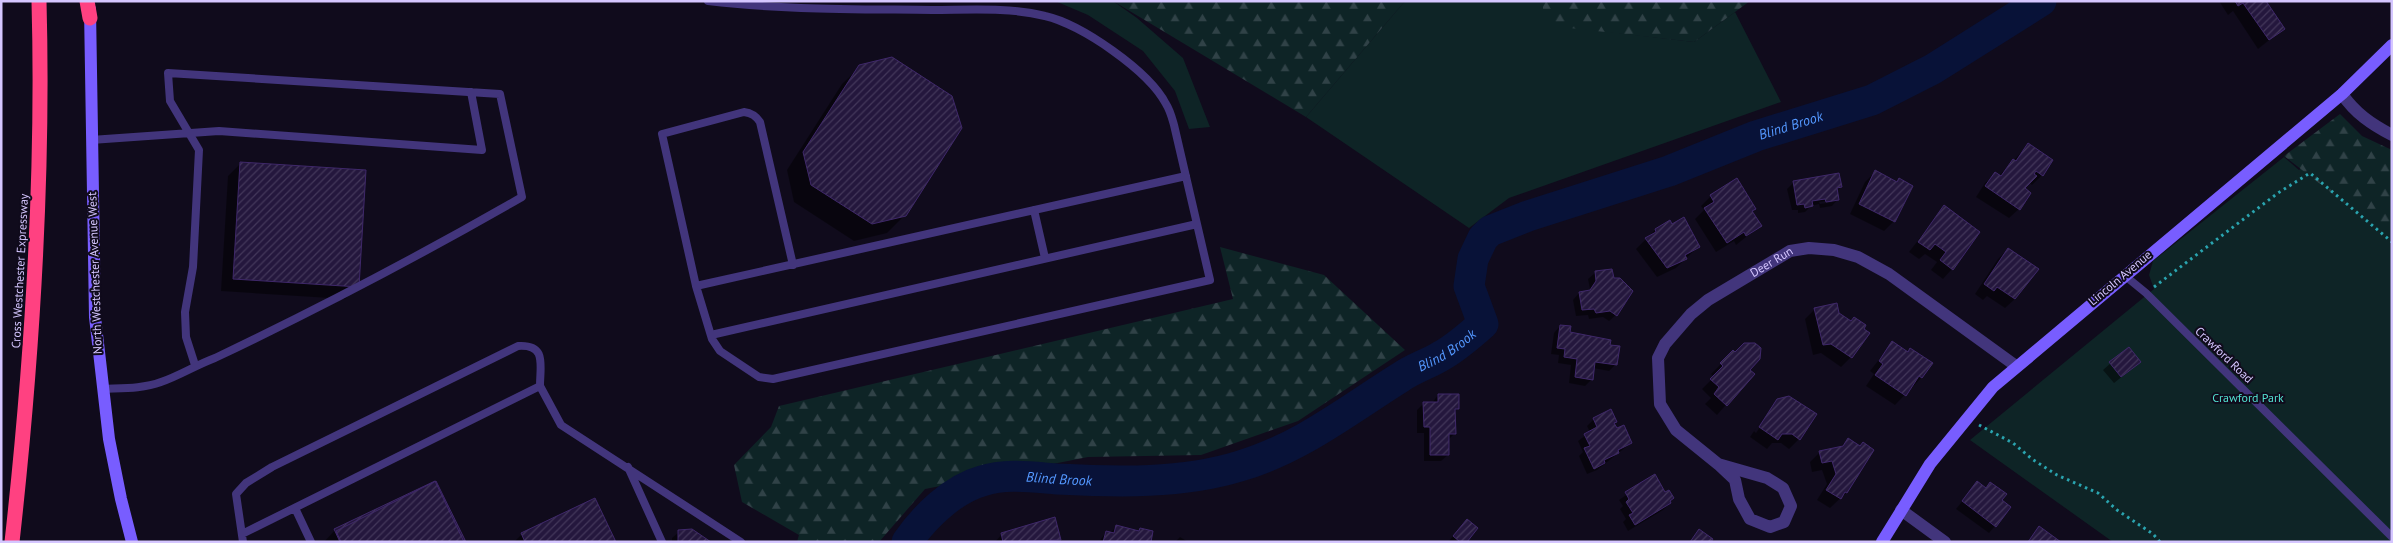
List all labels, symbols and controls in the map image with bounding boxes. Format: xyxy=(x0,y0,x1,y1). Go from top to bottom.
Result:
water label: Blind Brook xyxy=(1756,107,1826,144)
street label: North Westchester Avenue West xyxy=(84,192,105,354)
street label: Cross Westchester Expressway xyxy=(8,193,31,349)
street label: Deer Run xyxy=(1747,243,1795,280)
street label: Lincoln Avenue xyxy=(2085,247,2154,308)
street label: Crawford Road xyxy=(2192,323,2256,386)
water label: Blind Brook xyxy=(1415,324,1480,375)
park label: Crawford Park xyxy=(2212,390,2284,405)
water label: Blind Brook xyxy=(1026,467,1093,490)

